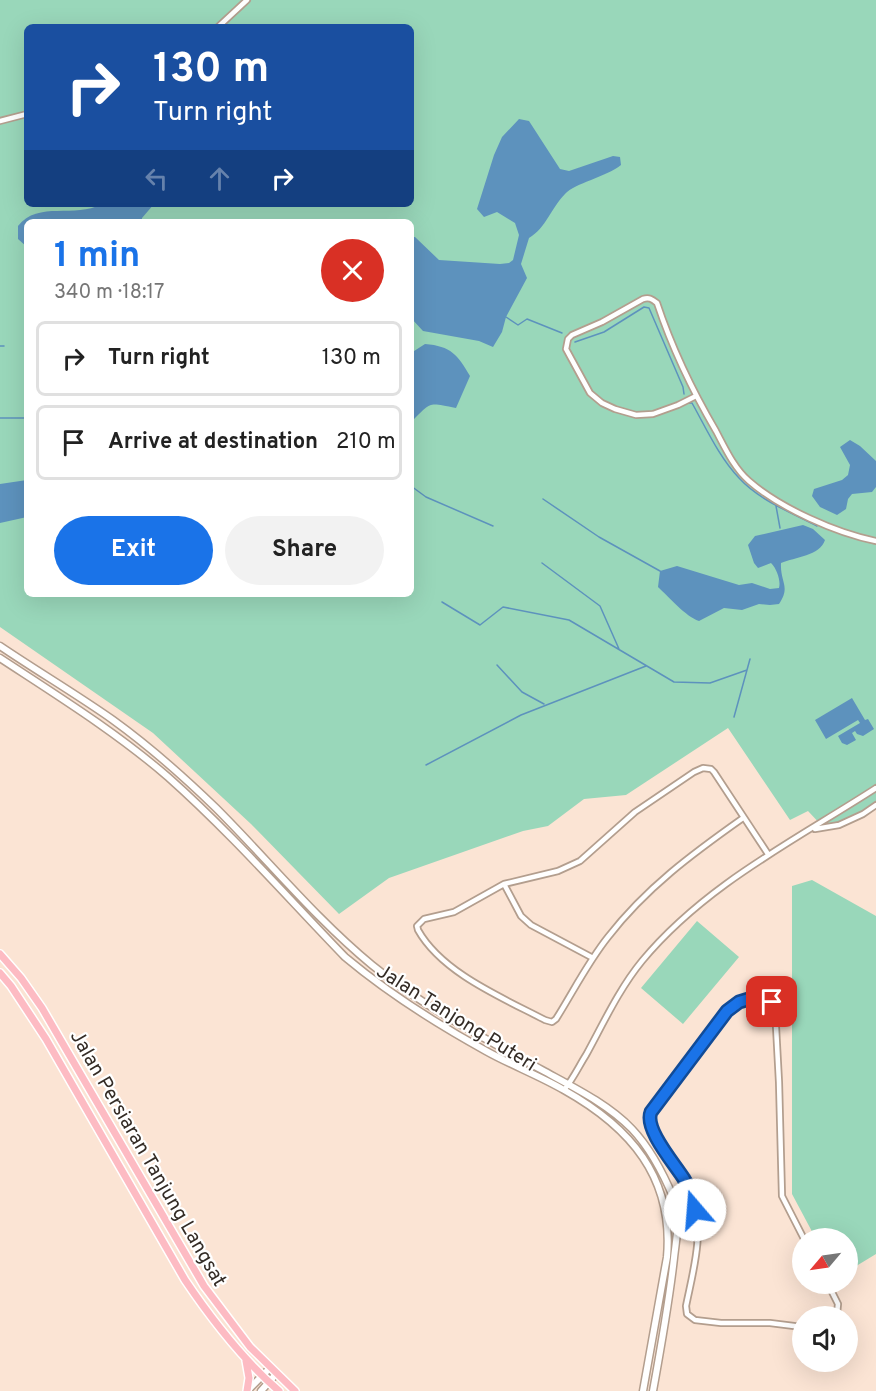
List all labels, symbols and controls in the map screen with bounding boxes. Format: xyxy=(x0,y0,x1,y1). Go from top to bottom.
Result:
text: 130 m xyxy=(153,44,269,97)
icon: right xyxy=(54,48,132,126)
text: Turn right xyxy=(153,96,272,130)
icon: left xyxy=(140,162,173,195)
icon: ahead xyxy=(203,162,236,195)
icon: right xyxy=(266,162,299,195)
text: 1 min xyxy=(54,234,140,280)
button: close xyxy=(321,239,384,302)
text: 340 m · 18:17 xyxy=(54,280,164,306)
icon: right xyxy=(57,342,90,375)
text: Turn right xyxy=(108,345,210,372)
text: 130 m xyxy=(322,345,381,372)
icon: arrive xyxy=(57,426,90,459)
text: Arrive at destination xyxy=(108,429,318,456)
text: 210 m xyxy=(336,429,396,456)
button: Exit xyxy=(54,516,213,585)
button: Share xyxy=(225,516,384,585)
street label: Jalan Tanjong Puteri xyxy=(371,959,541,1078)
pin xyxy=(746,976,797,1027)
icon: arrive xyxy=(755,985,788,1018)
street label: Jalan Persiaran Tanjung Langsat xyxy=(63,1026,232,1292)
position arrow xyxy=(663,1178,727,1242)
north arrow xyxy=(792,1228,858,1294)
map controls xyxy=(792,1228,858,1372)
button: sound xyxy=(792,1306,858,1372)

